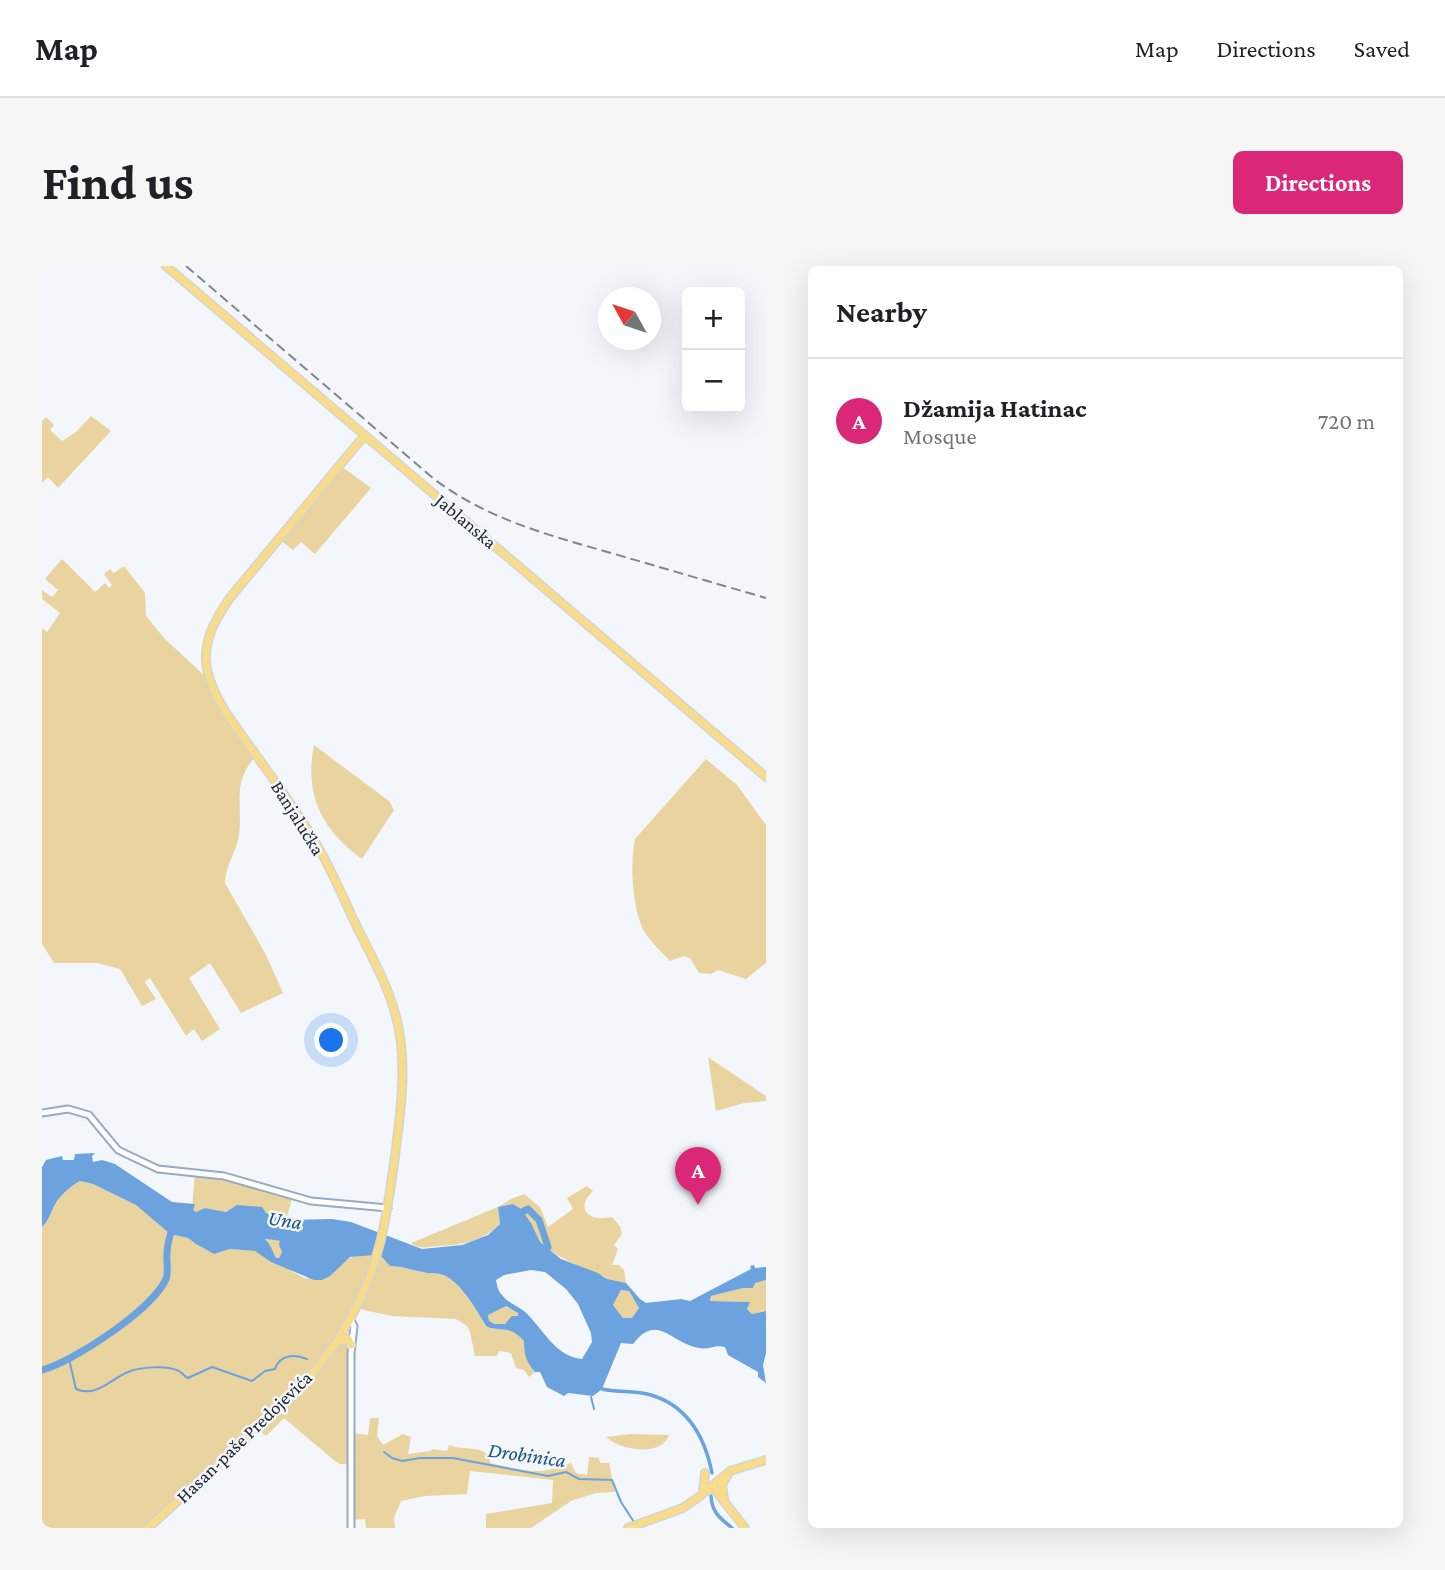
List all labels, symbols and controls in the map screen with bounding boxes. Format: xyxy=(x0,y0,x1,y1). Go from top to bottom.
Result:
text: Map xyxy=(35,30,98,67)
text: Map xyxy=(1135,35,1179,62)
text: Directions xyxy=(1217,35,1316,62)
text: Saved xyxy=(1354,35,1410,62)
button: Directions xyxy=(1233,151,1403,214)
text: Find us xyxy=(42,155,194,210)
north arrow xyxy=(598,287,661,350)
map controls xyxy=(682,287,745,413)
button: + xyxy=(682,287,745,350)
text: Nearby xyxy=(836,295,927,328)
button: − xyxy=(682,350,745,413)
text: Džamija Hatinac xyxy=(903,394,1087,423)
text: A xyxy=(852,408,866,434)
text: 720 m xyxy=(1318,408,1375,434)
text: Mosque xyxy=(903,423,977,449)
street label: Jablanska xyxy=(430,488,501,553)
street label: Banjalučka xyxy=(266,777,329,860)
your location xyxy=(314,1023,348,1057)
pin: A xyxy=(675,1147,721,1205)
water label: Una xyxy=(266,1205,304,1235)
street label: Hasan-paše Predojevića xyxy=(172,1367,317,1508)
water label: Drobinica xyxy=(486,1438,568,1472)

